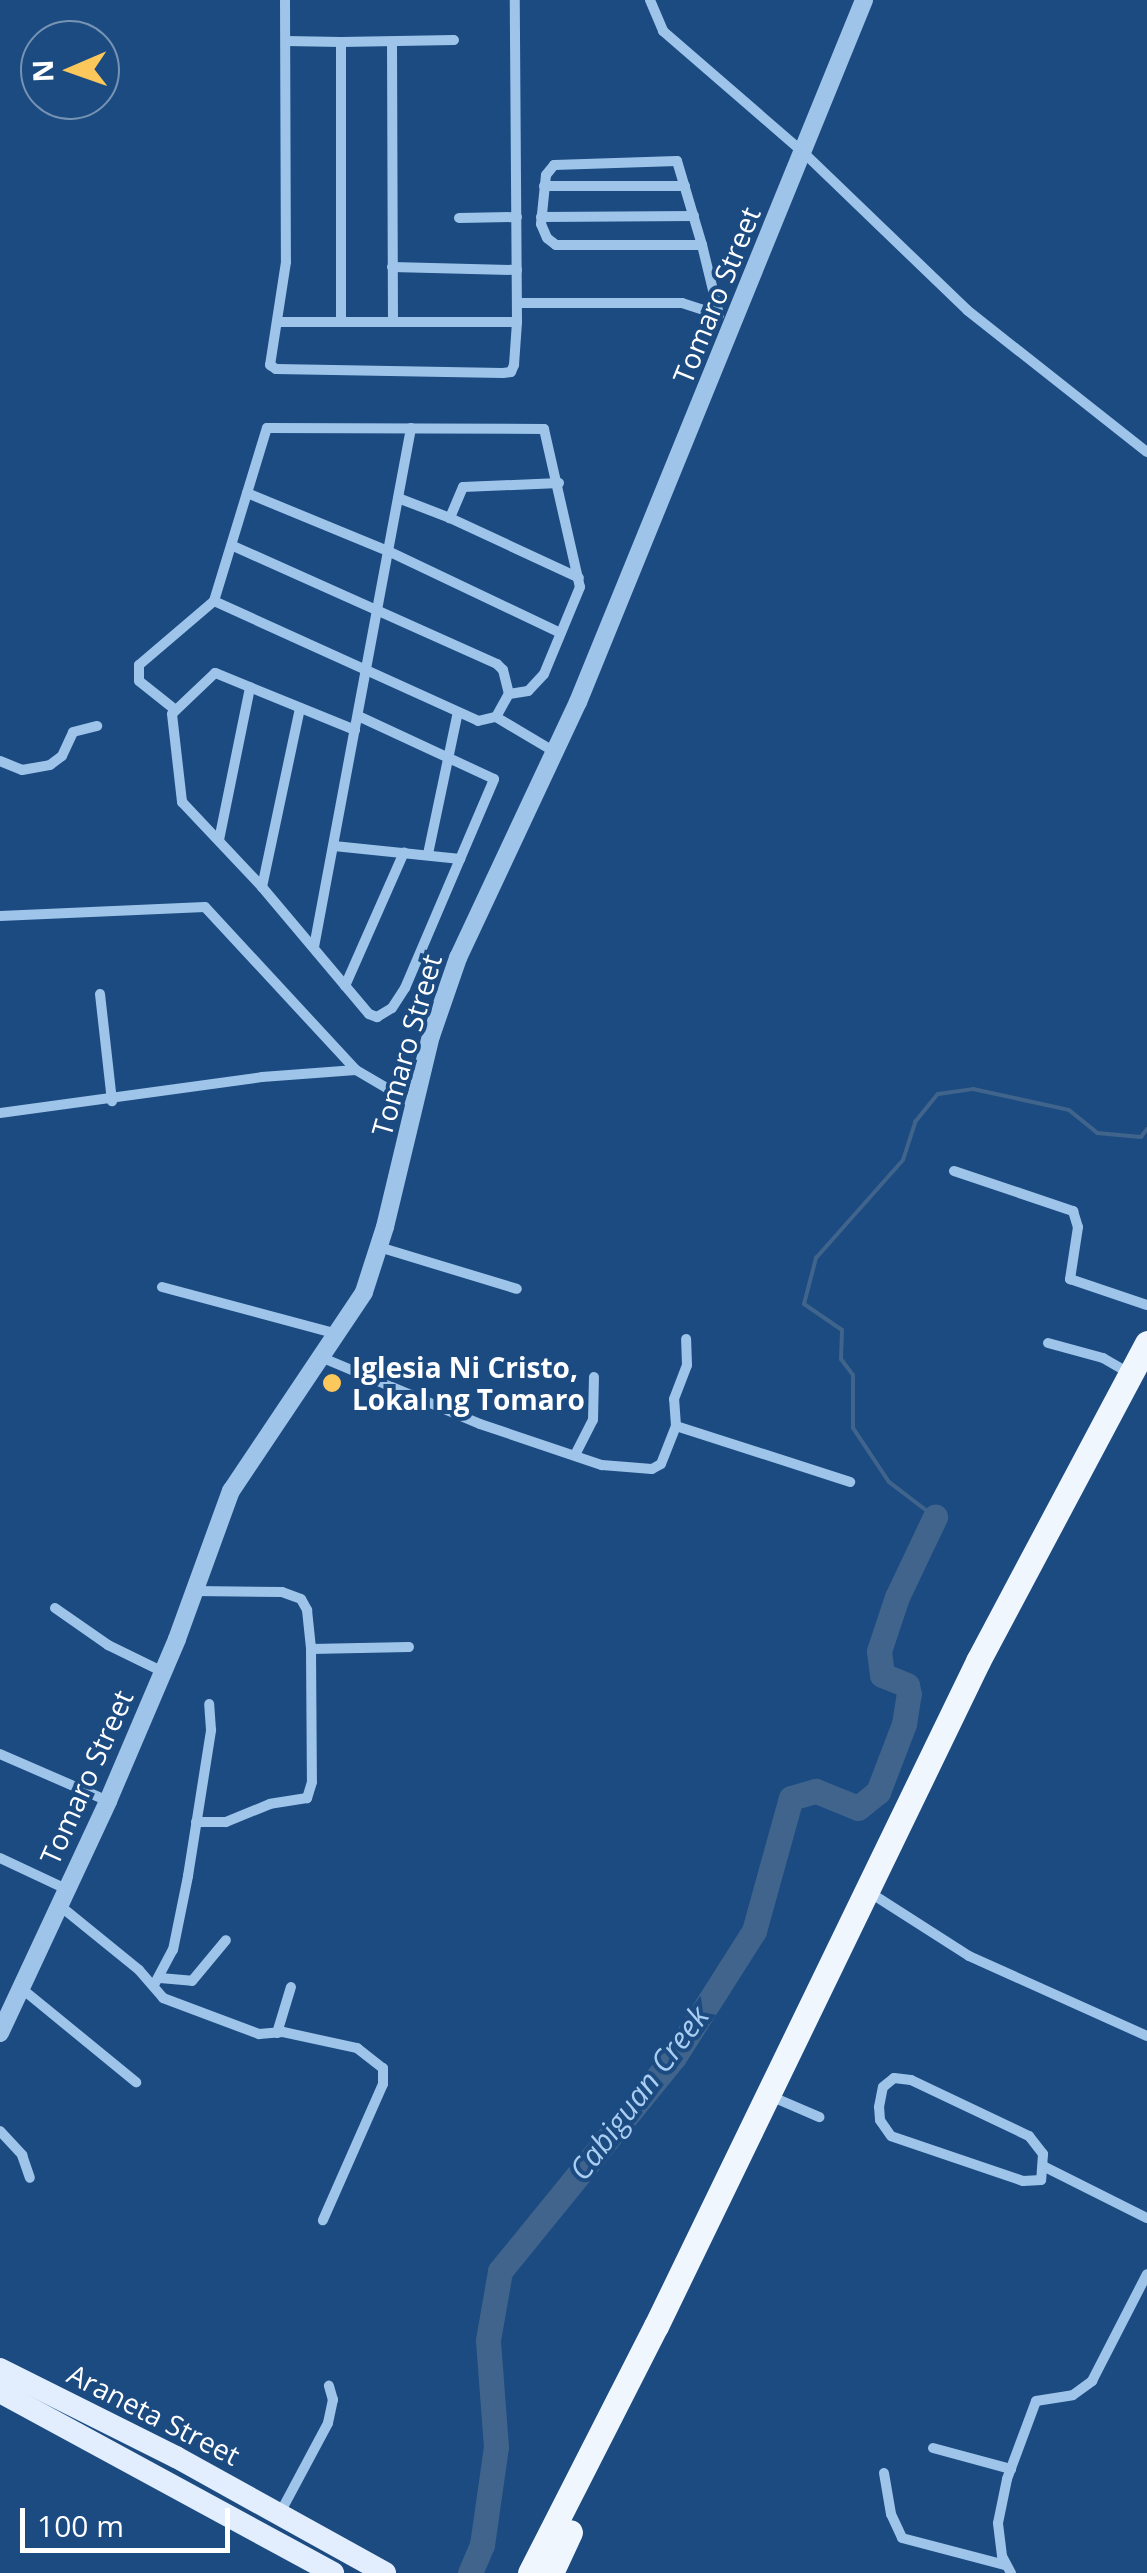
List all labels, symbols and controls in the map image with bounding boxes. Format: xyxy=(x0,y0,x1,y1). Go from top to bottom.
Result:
north arrow xyxy=(20,20,120,120)
text: N xyxy=(23,59,61,83)
street label: Tomaro Street xyxy=(665,202,767,388)
street label: Tomaro Street xyxy=(364,950,448,1140)
place label: Iglesia Ni Cristo, Lokal ng Tomaro xyxy=(352,1350,585,1416)
marker: Iglesia Ni Cristo, Lokal ng Tomaro xyxy=(321,1372,343,1394)
street label: Tomaro Street xyxy=(33,1685,139,1869)
water label: Cabiguan Creek xyxy=(562,1999,716,2187)
street label: Araneta Street xyxy=(62,2356,246,2472)
scale bar xyxy=(25,2488,235,2550)
text: 100 m xyxy=(37,2505,124,2546)

